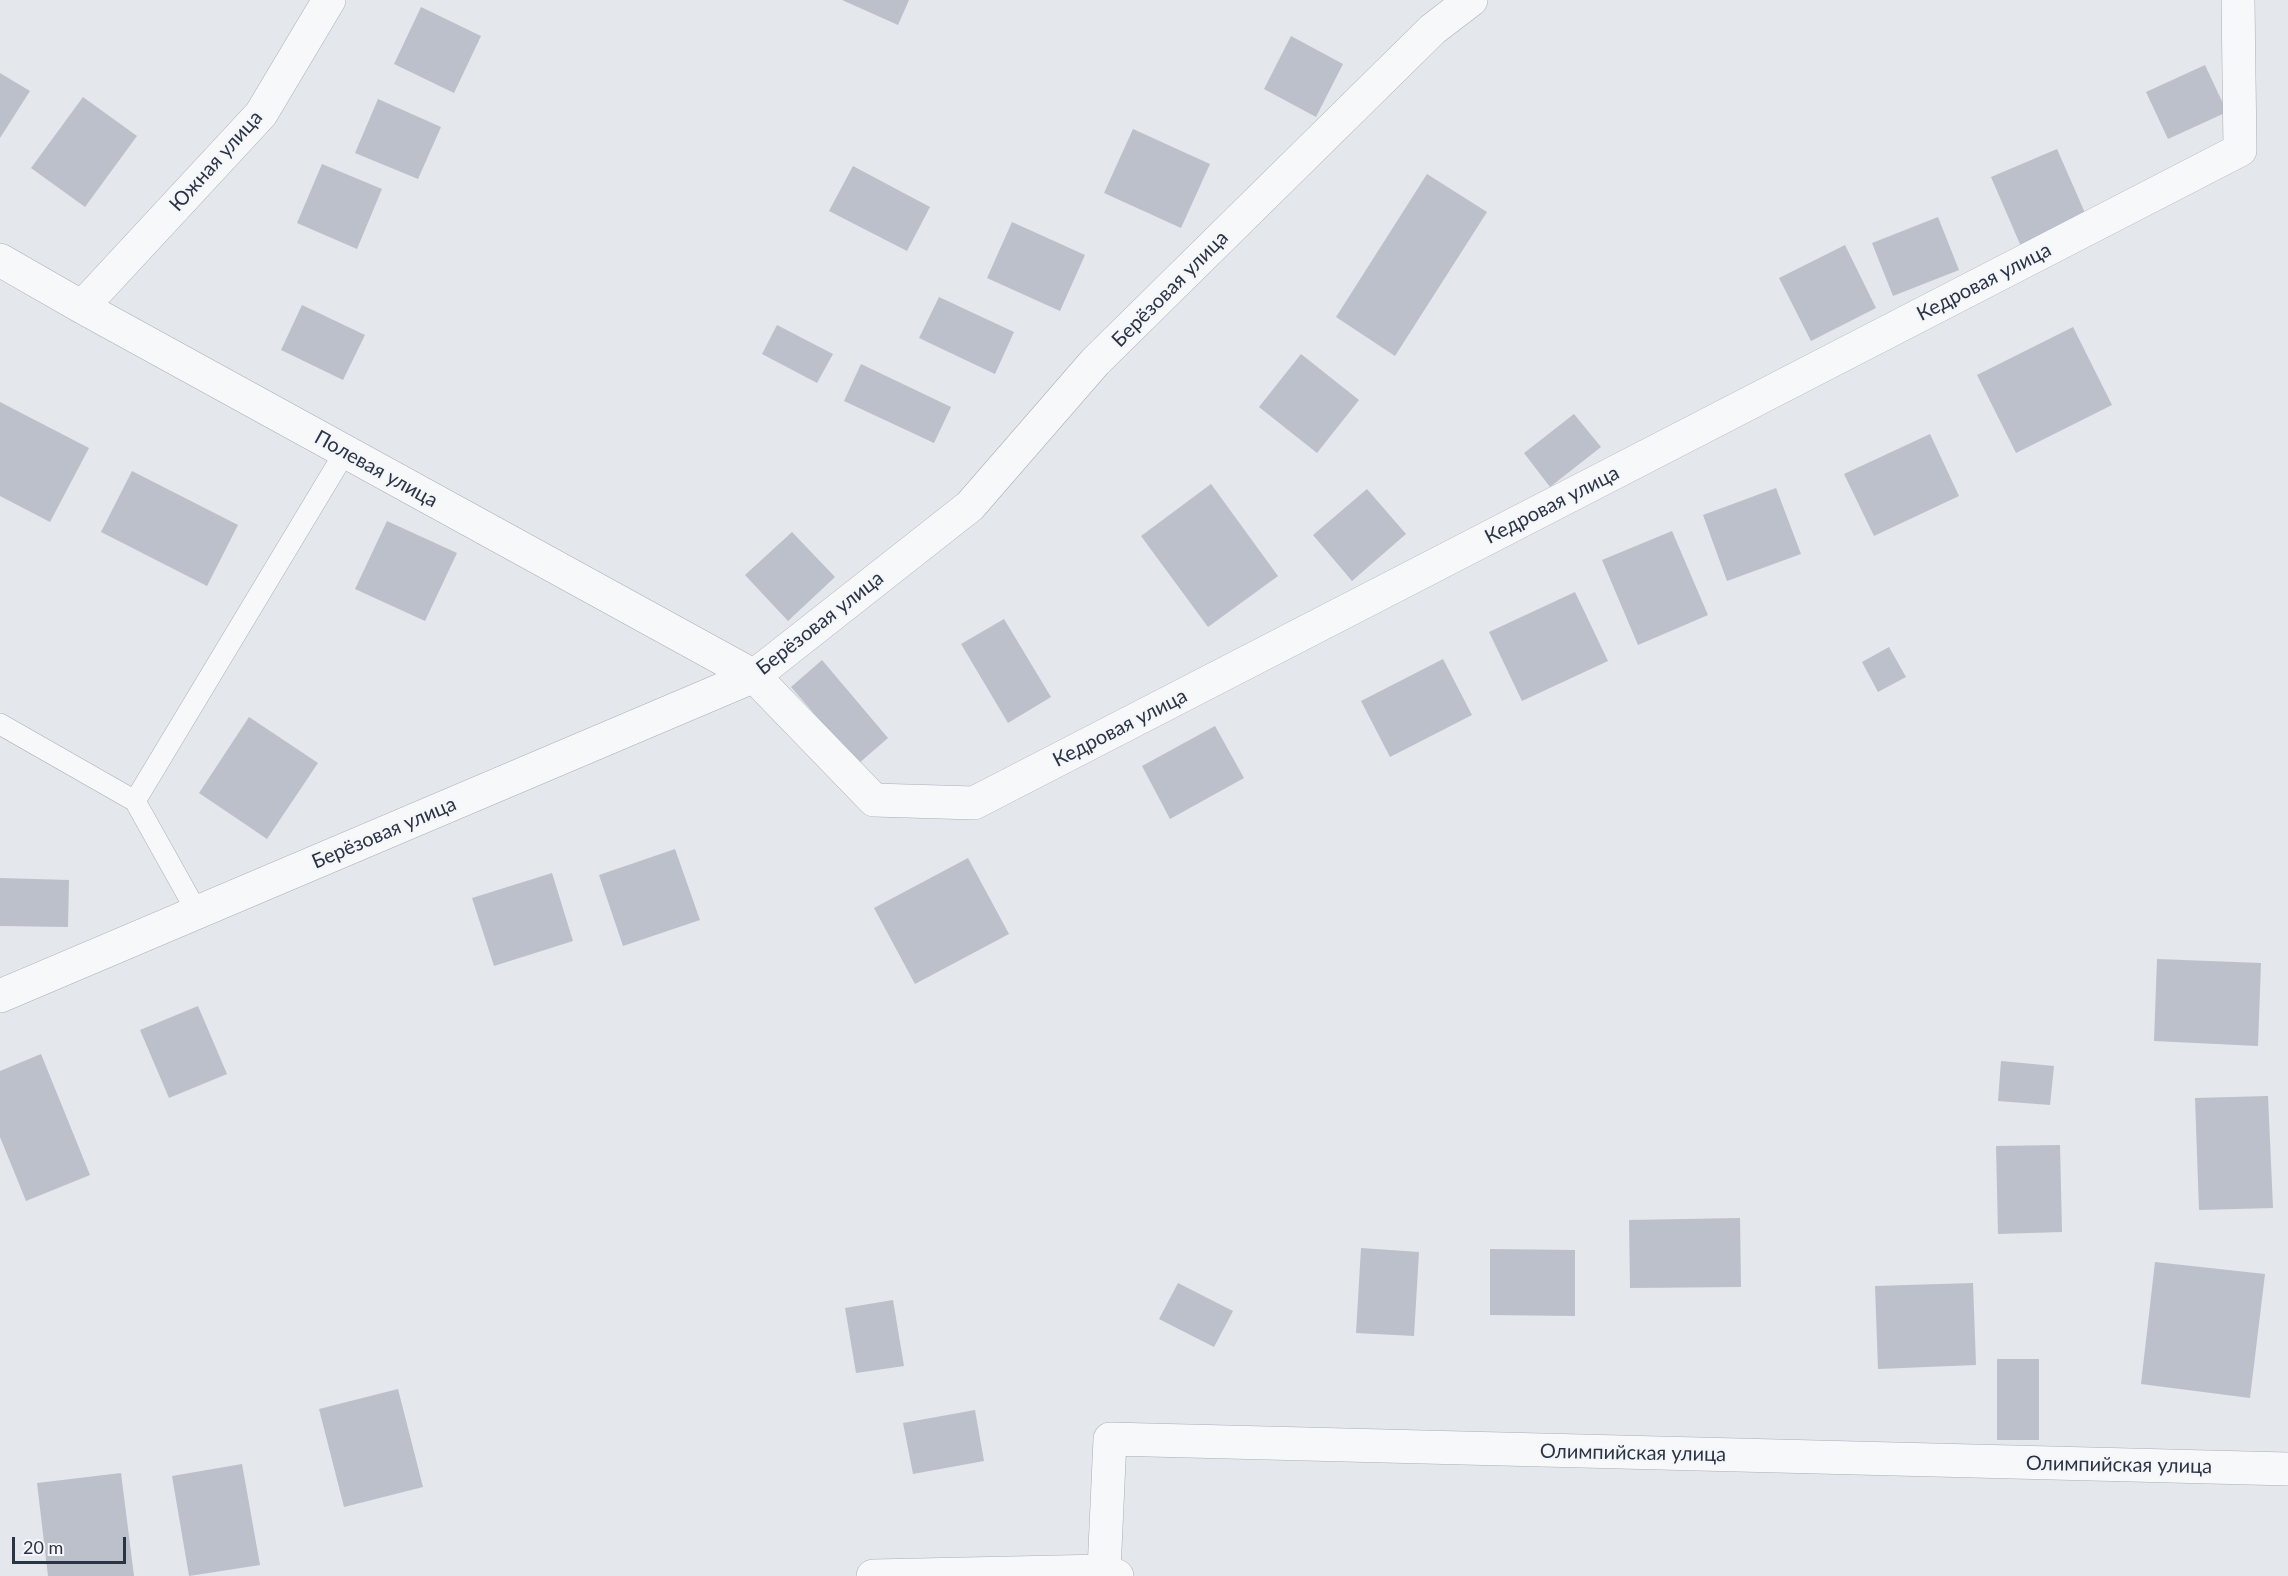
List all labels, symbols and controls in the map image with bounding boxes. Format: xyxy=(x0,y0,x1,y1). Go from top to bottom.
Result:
street label: Южная улица xyxy=(165,106,267,216)
street label: Берёзовая улица xyxy=(1107,226,1233,352)
street label: Кедровая улица xyxy=(1913,238,2055,326)
street label: Полевая улица xyxy=(310,425,442,513)
street label: Кедровая улица xyxy=(1481,461,1623,549)
street label: Берёзовая улица xyxy=(752,566,888,680)
street label: Кедровая улица xyxy=(1049,684,1191,772)
street label: Берёзовая улица xyxy=(308,792,460,874)
street label: Олимпийская улица xyxy=(1540,1439,1726,1467)
street label: Олимпийская улица xyxy=(2026,1451,2212,1479)
scale bar xyxy=(15,1525,129,1563)
text: 20 m xyxy=(23,1536,63,1558)

